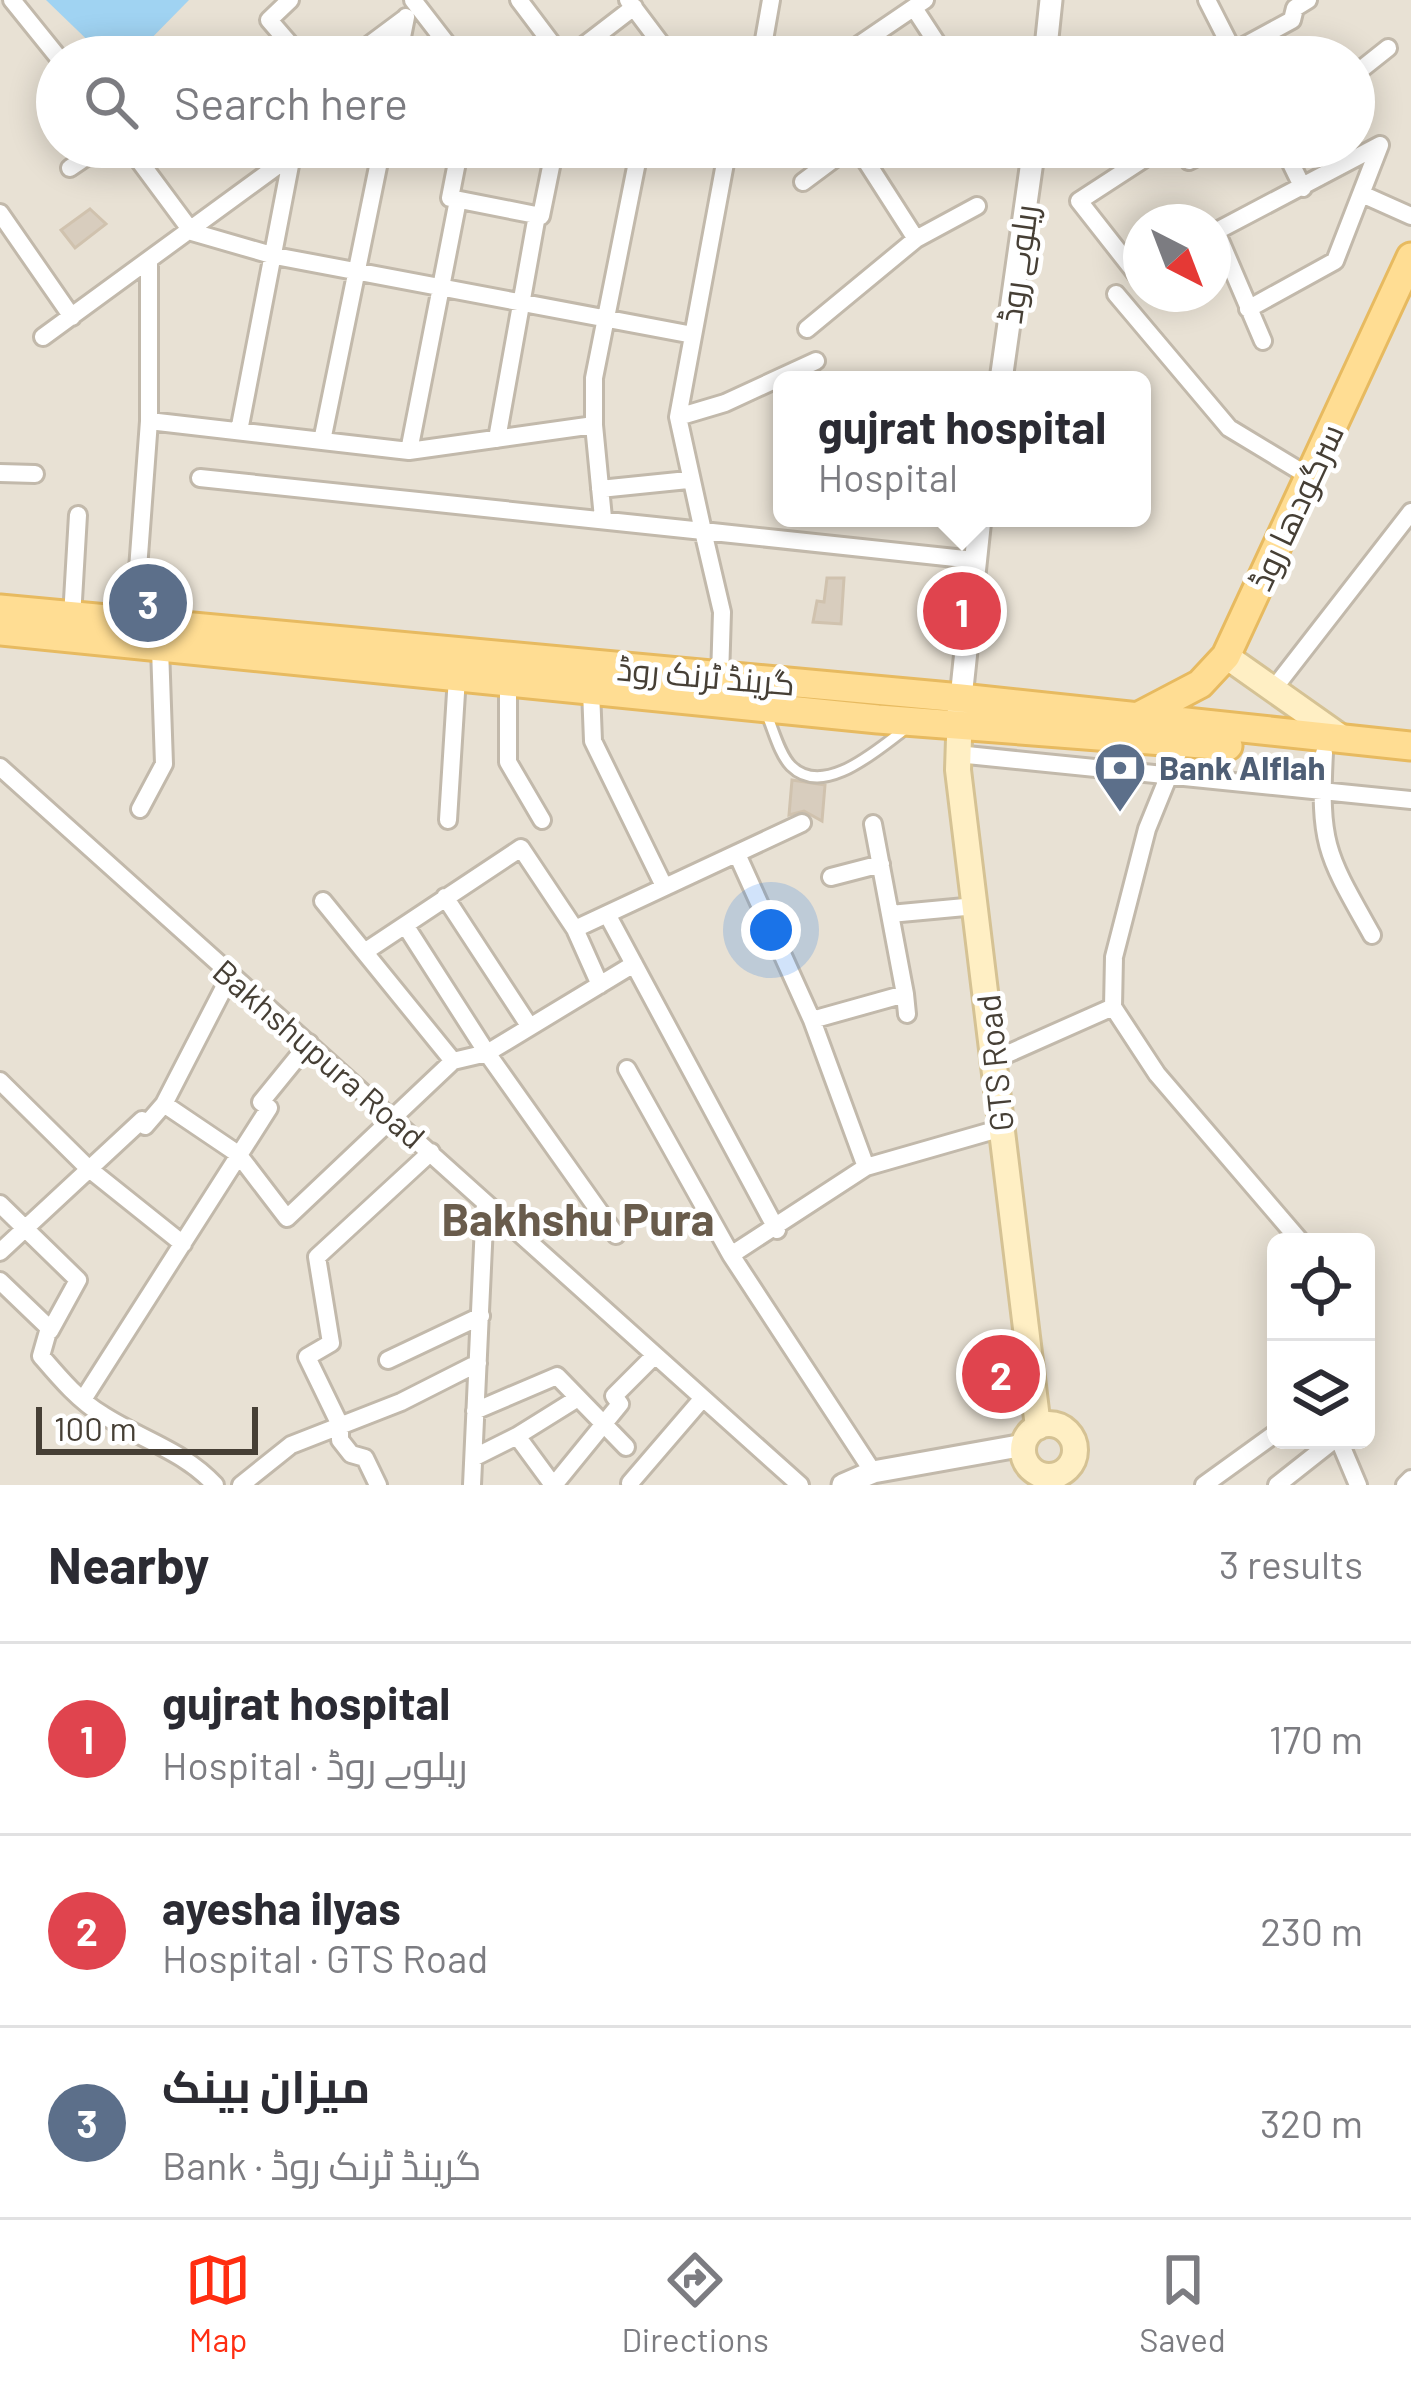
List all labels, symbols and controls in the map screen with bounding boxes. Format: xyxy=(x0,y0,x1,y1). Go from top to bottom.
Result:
search box xyxy=(36,36,1375,168)
icon: search xyxy=(78,69,144,135)
text: Search here xyxy=(174,75,408,129)
street label: ریلوے روڈ xyxy=(989,202,1046,326)
north arrow xyxy=(1123,204,1231,312)
popup xyxy=(773,371,1151,527)
text: gujrat hospital xyxy=(818,399,1106,453)
street label: سرگودھا روڈ xyxy=(1239,417,1352,597)
text: Hospital xyxy=(818,453,958,500)
pin: 3 xyxy=(109,558,187,648)
pin: 1 xyxy=(923,566,1001,656)
street label: گرینڈ ٹرنک روڈ xyxy=(615,647,797,704)
bank icon: Bank Alflah xyxy=(1092,740,1148,814)
place label: Bank Alflah xyxy=(1159,747,1326,787)
your location xyxy=(741,900,801,960)
street label: Bakhshupura Road xyxy=(206,950,434,1156)
street label: GTS Road xyxy=(967,993,1021,1134)
district label: Bakhshu Pura xyxy=(442,1191,714,1245)
map controls xyxy=(1267,1233,1375,1449)
button: locate xyxy=(1267,1233,1375,1341)
pin: 2 xyxy=(962,1329,1040,1419)
button: layers xyxy=(1267,1341,1375,1449)
scale bar xyxy=(36,1401,258,1454)
text: 100 m xyxy=(54,1408,137,1448)
text: Nearby xyxy=(48,1533,209,1594)
text: 3 results xyxy=(1219,1540,1363,1587)
text: gujrat hospital xyxy=(162,1675,450,1729)
text: 1 xyxy=(80,1715,94,1762)
text: 170 m xyxy=(1269,1715,1363,1762)
text: Hospital · ریلوے روڈ xyxy=(162,1741,468,1788)
text: ayesha ilyas xyxy=(162,1880,401,1934)
text: 2 xyxy=(76,1907,98,1954)
text: 230 m xyxy=(1260,1907,1363,1954)
text: Hospital · GTS Road xyxy=(162,1934,488,1981)
text: میزان بینک xyxy=(162,2058,370,2112)
text: 3 xyxy=(76,2099,98,2146)
text: 320 m xyxy=(1260,2099,1363,2146)
text: Bank · گرینڈ ٹرنک روڈ xyxy=(162,2141,482,2188)
tab: Map xyxy=(185,2247,251,2359)
tab: Directions xyxy=(621,2247,769,2359)
tab: Saved xyxy=(1139,2247,1226,2359)

